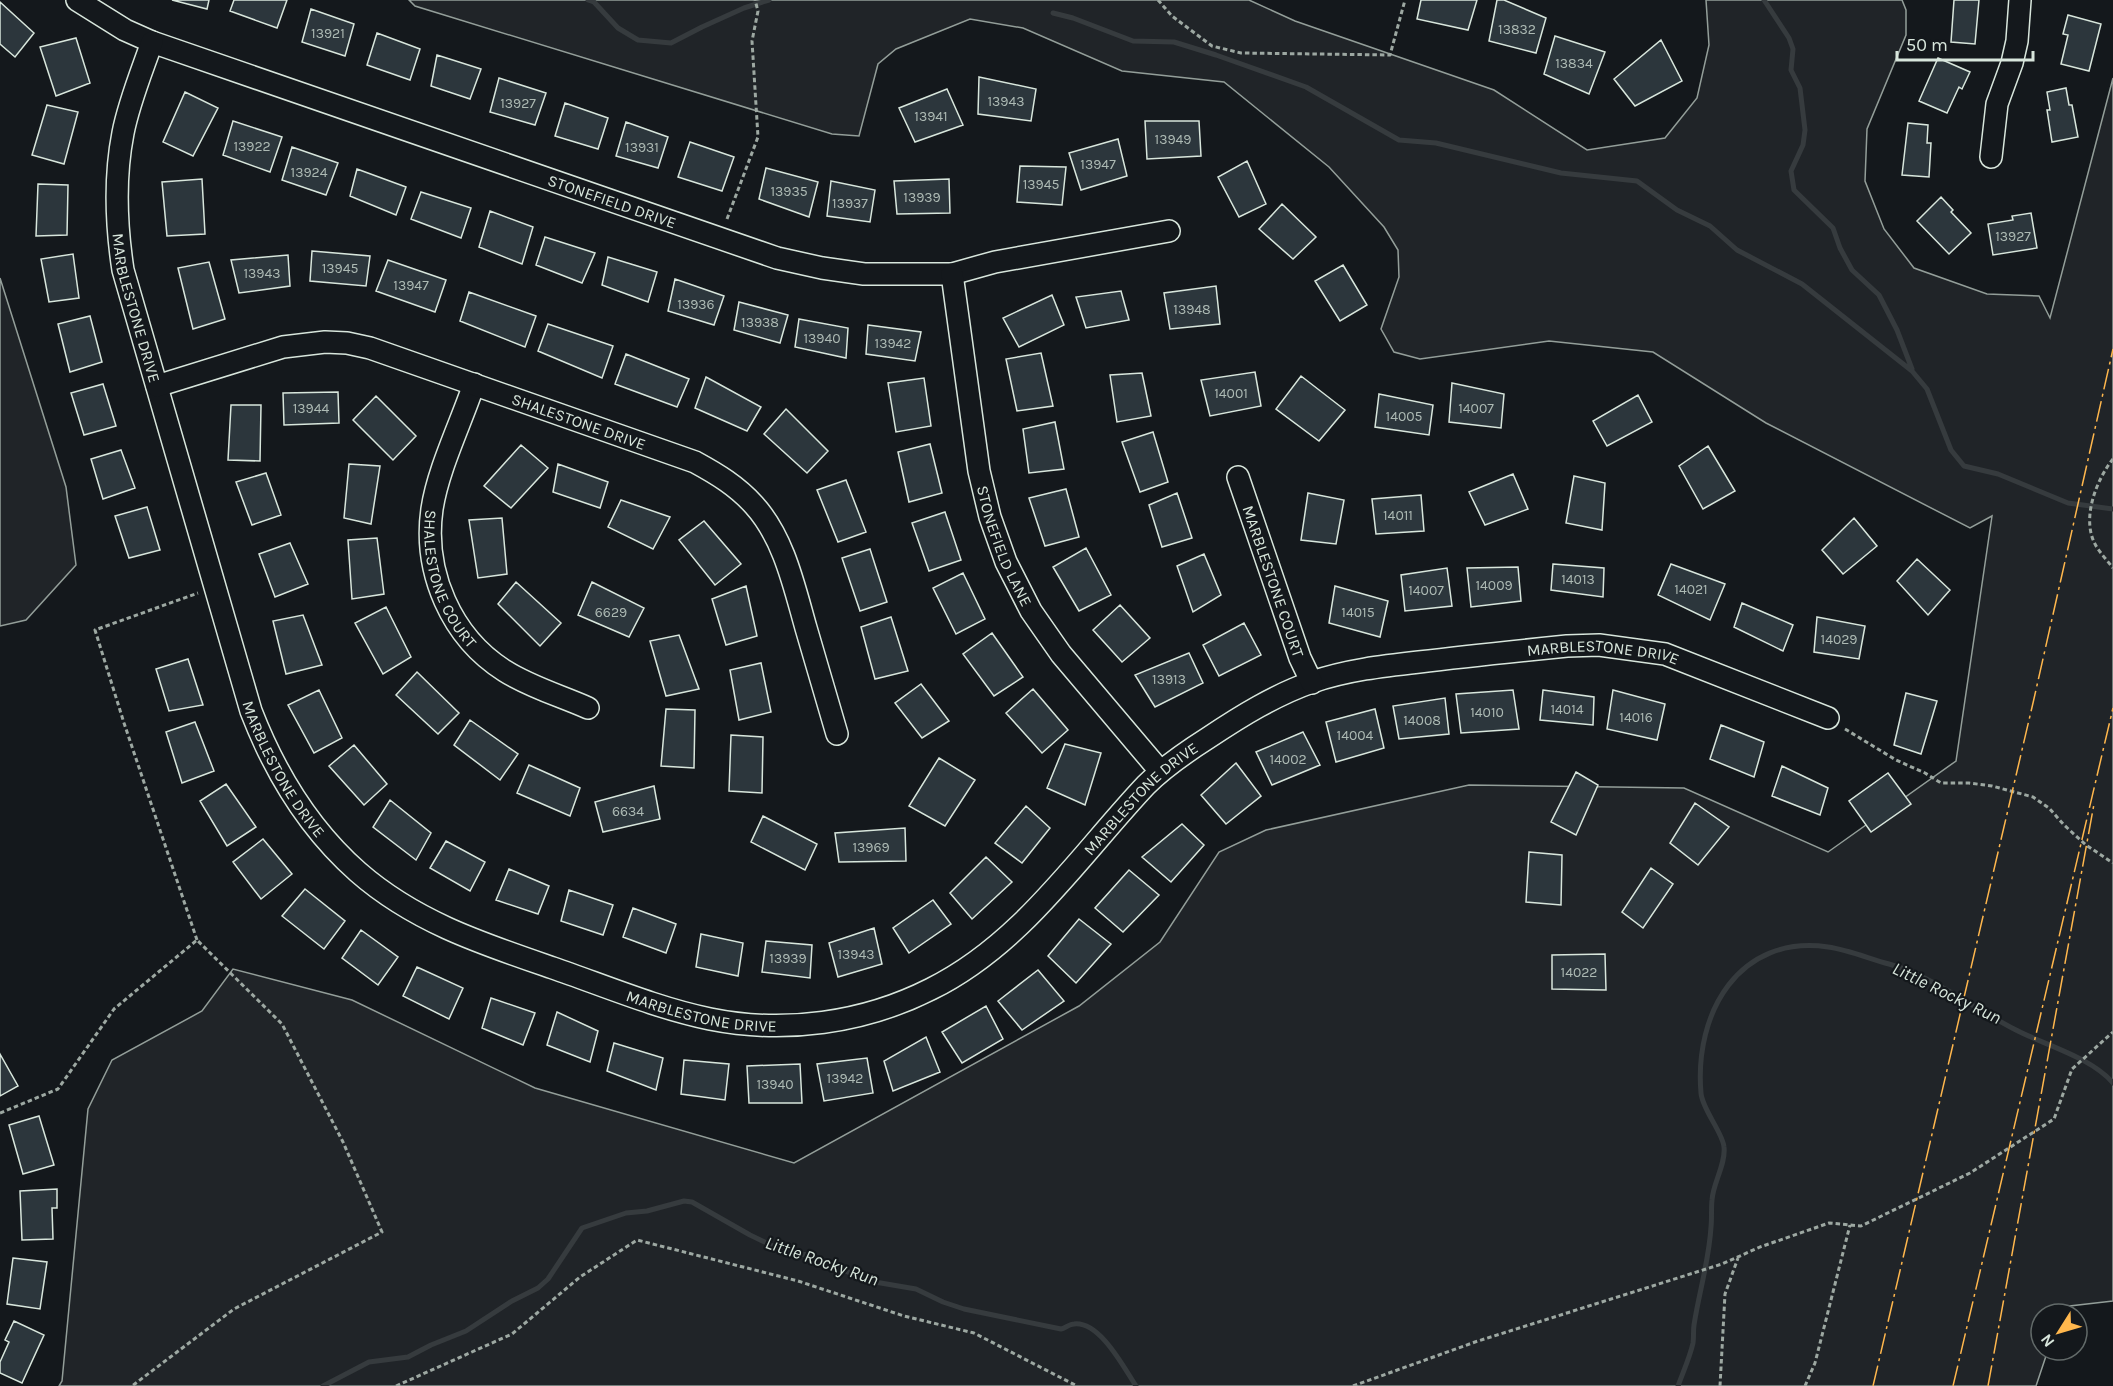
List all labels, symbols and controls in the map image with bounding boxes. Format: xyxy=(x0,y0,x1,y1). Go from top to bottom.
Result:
house number: 13832 xyxy=(1498,21,1536,38)
scale bar xyxy=(1897,24,2034,62)
house number: 13921 xyxy=(311,25,345,42)
text: 50 m xyxy=(1906,34,1948,56)
house number: 13834 xyxy=(1555,55,1593,72)
house number: 13943 xyxy=(987,93,1025,110)
house number: 13927 xyxy=(500,95,536,112)
house number: 13941 xyxy=(914,108,948,125)
house number: 13949 xyxy=(1155,131,1191,148)
house number: 13922 xyxy=(233,138,271,155)
house number: 13931 xyxy=(625,139,659,156)
house number: 13947 xyxy=(1080,156,1116,173)
house number: 13924 xyxy=(291,164,328,181)
street label: STONEFIELD DRIVE xyxy=(545,170,679,232)
house number: 13945 xyxy=(1023,176,1059,193)
house number: 13935 xyxy=(770,183,808,200)
house number: 13939 xyxy=(903,189,941,206)
house number: 13937 xyxy=(832,195,868,212)
house number: 13927 xyxy=(1995,228,2031,245)
street label: MARBLESTONE DRIVE xyxy=(109,232,165,385)
house number: 13945 xyxy=(322,260,358,277)
house number: 13943 xyxy=(243,265,281,282)
house number: 13947 xyxy=(393,277,429,294)
house number: 13936 xyxy=(677,296,715,313)
house number: 13948 xyxy=(1173,301,1211,318)
house number: 13938 xyxy=(741,314,779,331)
house number: 13940 xyxy=(803,330,841,347)
house number: 13942 xyxy=(875,335,911,352)
house number: 14001 xyxy=(1214,385,1248,402)
street label: SHALESTONE DRIVE xyxy=(509,389,648,453)
house number: 13944 xyxy=(293,400,330,417)
house number: 14007 xyxy=(1458,400,1494,417)
house number: 14005 xyxy=(1386,408,1423,425)
street label: STONEFIELD LANE xyxy=(973,483,1036,609)
street label: MARBLESTONE COURT xyxy=(1239,503,1308,659)
house number: 14011 xyxy=(1383,507,1413,524)
street label: SHALESTONE COURT xyxy=(421,509,481,651)
house number: 14013 xyxy=(1561,571,1595,588)
house number: 14009 xyxy=(1475,577,1513,594)
house number: 14021 xyxy=(1674,581,1708,598)
house number: 14007 xyxy=(1408,582,1444,599)
house number: 6629 xyxy=(595,604,627,621)
house number: 14015 xyxy=(1341,604,1375,621)
house number: 14029 xyxy=(1821,631,1858,648)
street label: MARBLESTONE DRIVE xyxy=(1526,635,1682,668)
house number: 13913 xyxy=(1152,671,1186,688)
street label: MARBLESTONE DRIVE xyxy=(239,698,329,841)
house number: 14014 xyxy=(1550,701,1584,718)
house number: 14010 xyxy=(1470,704,1504,721)
house number: 14016 xyxy=(1619,709,1653,726)
house number: 14008 xyxy=(1403,712,1441,729)
house number: 14004 xyxy=(1337,727,1374,744)
street label: MARBLESTONE DRIVE xyxy=(1079,738,1201,859)
house number: 14002 xyxy=(1269,751,1307,768)
house number: 6634 xyxy=(612,803,644,820)
house number: 13969 xyxy=(852,839,890,856)
house number: 13943 xyxy=(837,946,875,963)
house number: 13939 xyxy=(769,950,807,967)
water label: Little Rocky Run xyxy=(1889,957,2005,1029)
house number: 14022 xyxy=(1561,964,1597,981)
street label: MARBLESTONE DRIVE xyxy=(624,986,777,1035)
house number: 13942 xyxy=(827,1070,863,1087)
house number: 13940 xyxy=(756,1076,794,1093)
water label: Little Rocky Run xyxy=(762,1231,882,1291)
north arrow xyxy=(2029,1302,2089,1362)
text: N xyxy=(2036,1330,2058,1351)

